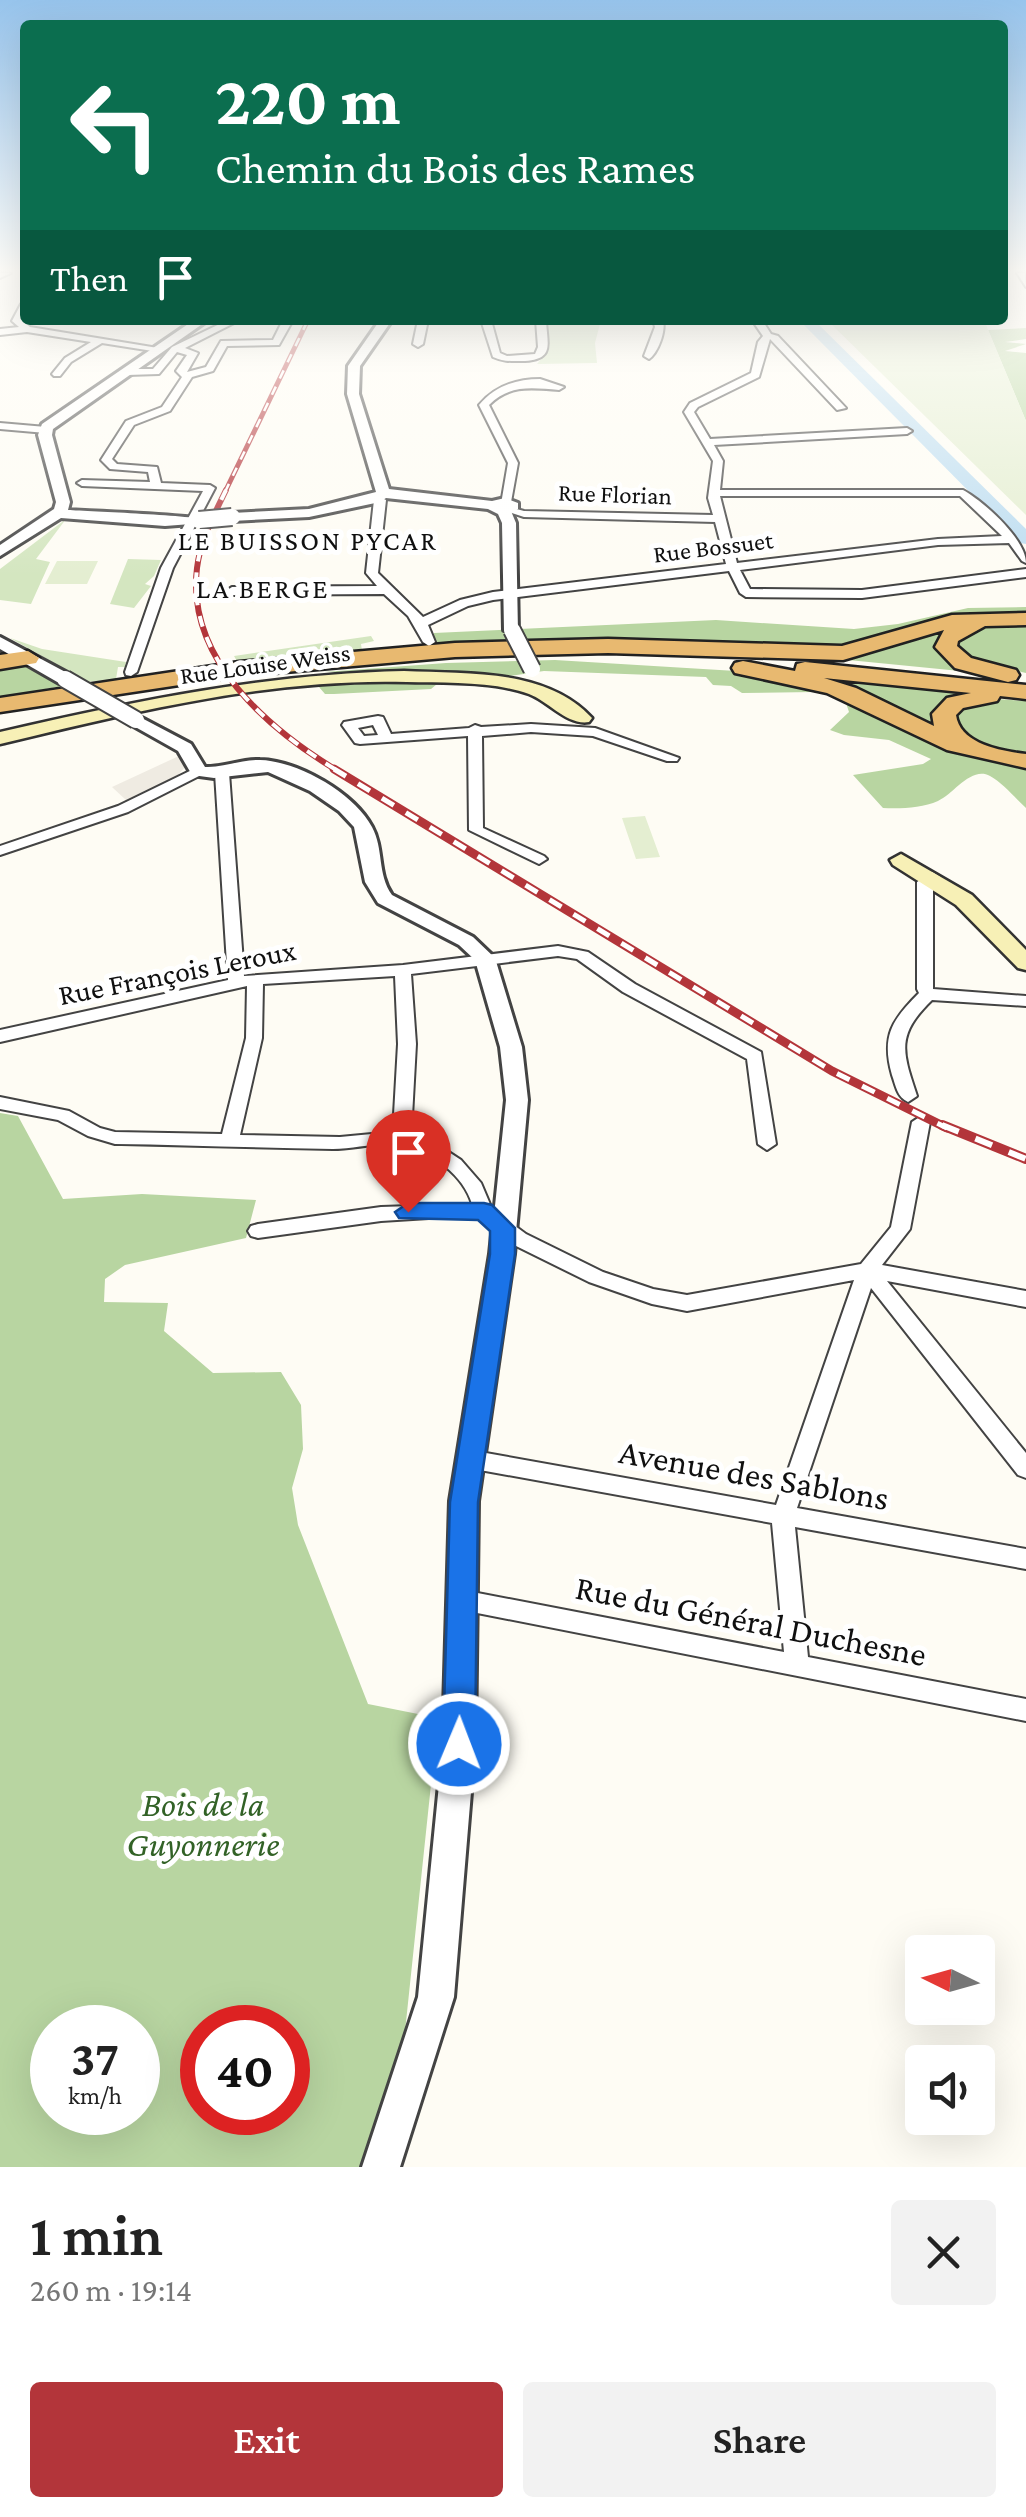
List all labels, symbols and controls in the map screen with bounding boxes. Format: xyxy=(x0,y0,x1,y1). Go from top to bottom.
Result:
icon: left xyxy=(50,60,180,190)
text: 220 m xyxy=(215,61,401,139)
text: Chemin du Bois des Rames xyxy=(215,143,695,193)
icon: arrive xyxy=(148,250,203,305)
text: Then xyxy=(50,257,128,299)
street label: Rue Florian xyxy=(557,479,673,509)
district label: LE BUISSON PYCAR xyxy=(178,525,438,556)
street label: Rue Bossuet xyxy=(651,526,775,568)
district label: LA BERGE xyxy=(196,573,330,604)
street label: Rue Louise Weiss xyxy=(178,639,352,689)
street label: Rue François Leroux xyxy=(55,933,299,1012)
pin xyxy=(366,1110,451,1213)
icon: arrive xyxy=(381,1125,436,1180)
street label: Avenue des Sablons xyxy=(616,1432,892,1518)
street label: Rue du Général Duchesne xyxy=(572,1568,930,1674)
position arrow xyxy=(407,1692,511,1796)
park label: Bois de la Guyonnerie xyxy=(127,1785,279,1864)
north arrow xyxy=(905,1935,995,2025)
map controls xyxy=(905,1935,995,2135)
speed limit sign: 40 xyxy=(180,2005,310,2135)
text: 37 xyxy=(71,2030,119,2086)
button: sound xyxy=(905,2045,995,2135)
text: km/h xyxy=(68,2082,122,2109)
button: close xyxy=(891,2200,996,2305)
text: 1 min xyxy=(30,2201,163,2268)
text: 260 m · 19:14 xyxy=(30,2272,192,2308)
button: Exit xyxy=(30,2382,503,2497)
button: Share xyxy=(523,2382,996,2497)

